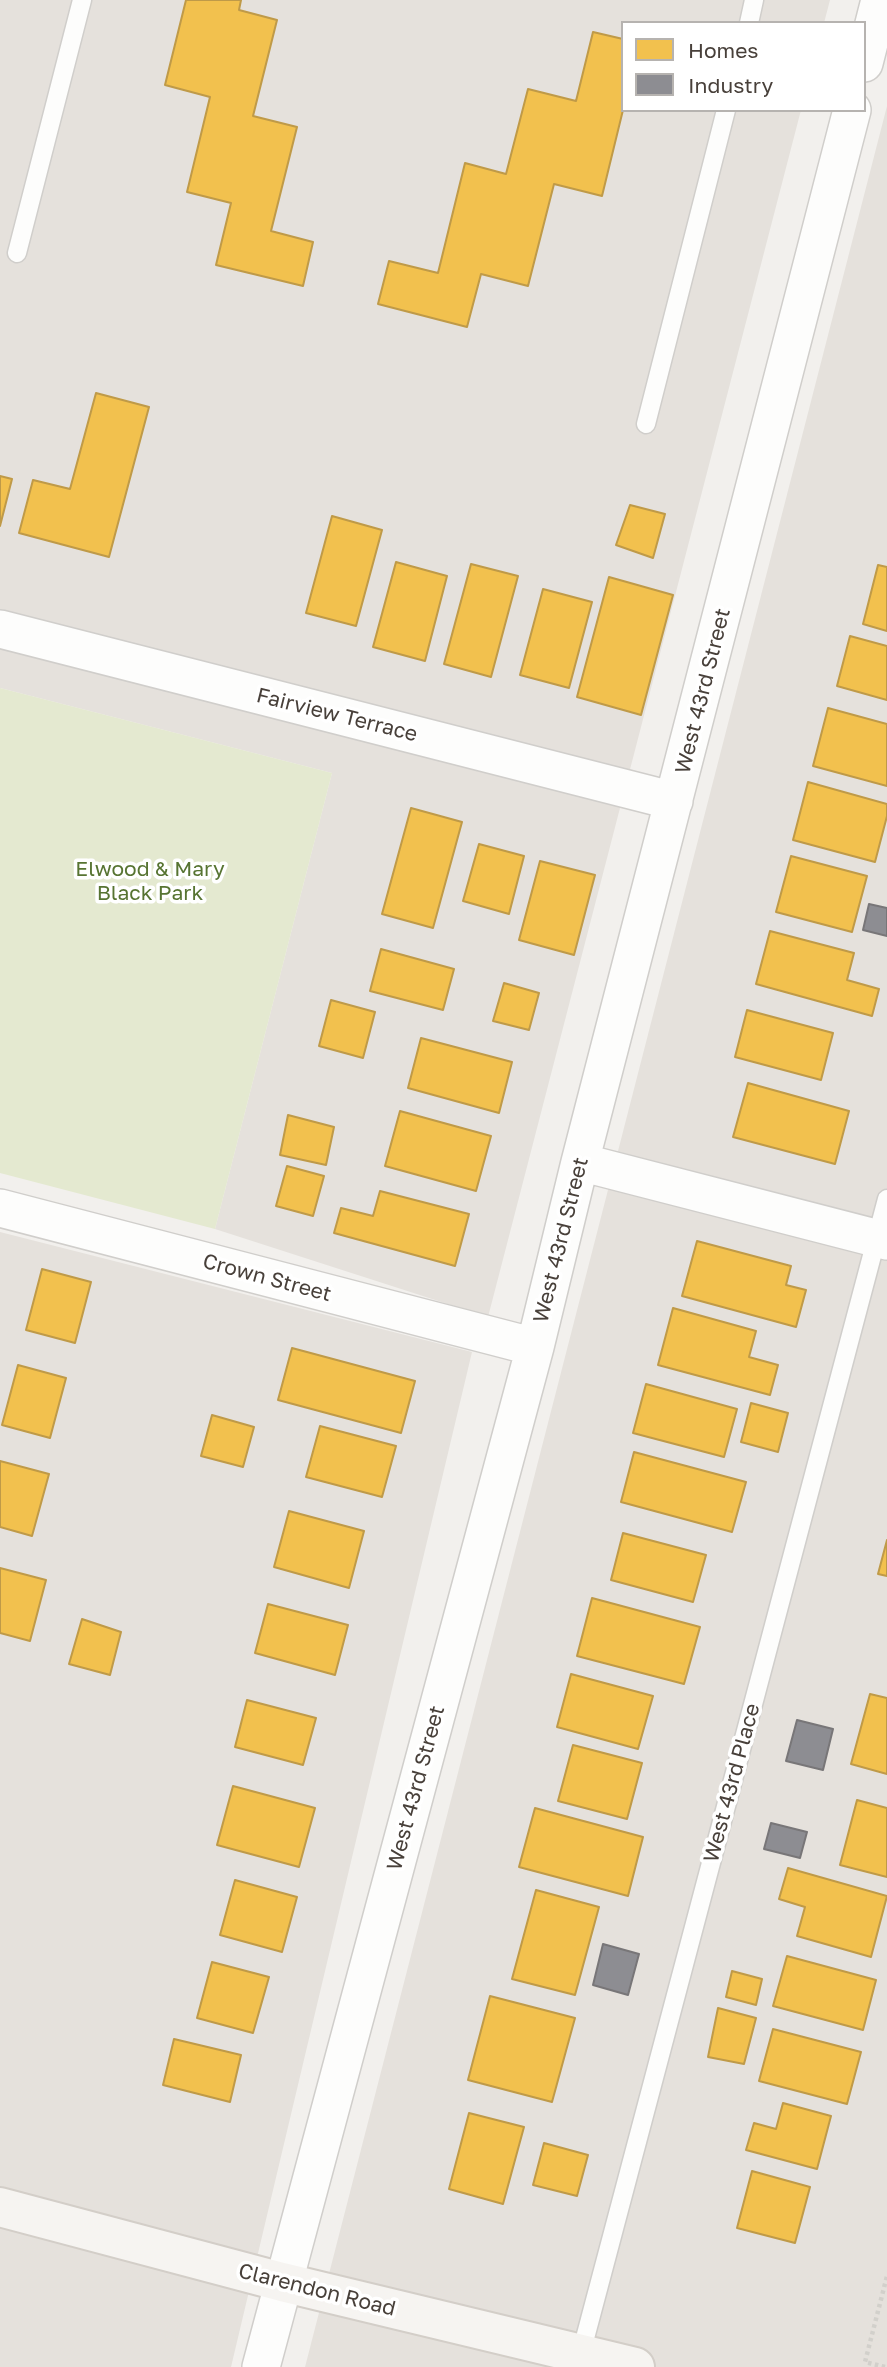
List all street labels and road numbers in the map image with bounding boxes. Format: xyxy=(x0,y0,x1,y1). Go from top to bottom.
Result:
street label: West 43rd Street xyxy=(670,606,736,776)
street label: Fairview Terrace xyxy=(254,683,420,747)
street label: West 43rd Street xyxy=(528,1155,594,1325)
street label: Crown Street xyxy=(200,1249,334,1307)
street label: West 43rd Place xyxy=(699,1701,765,1865)
street label: West 43rd Street xyxy=(382,1703,450,1873)
street label: Clarendon Road xyxy=(236,2258,398,2322)

